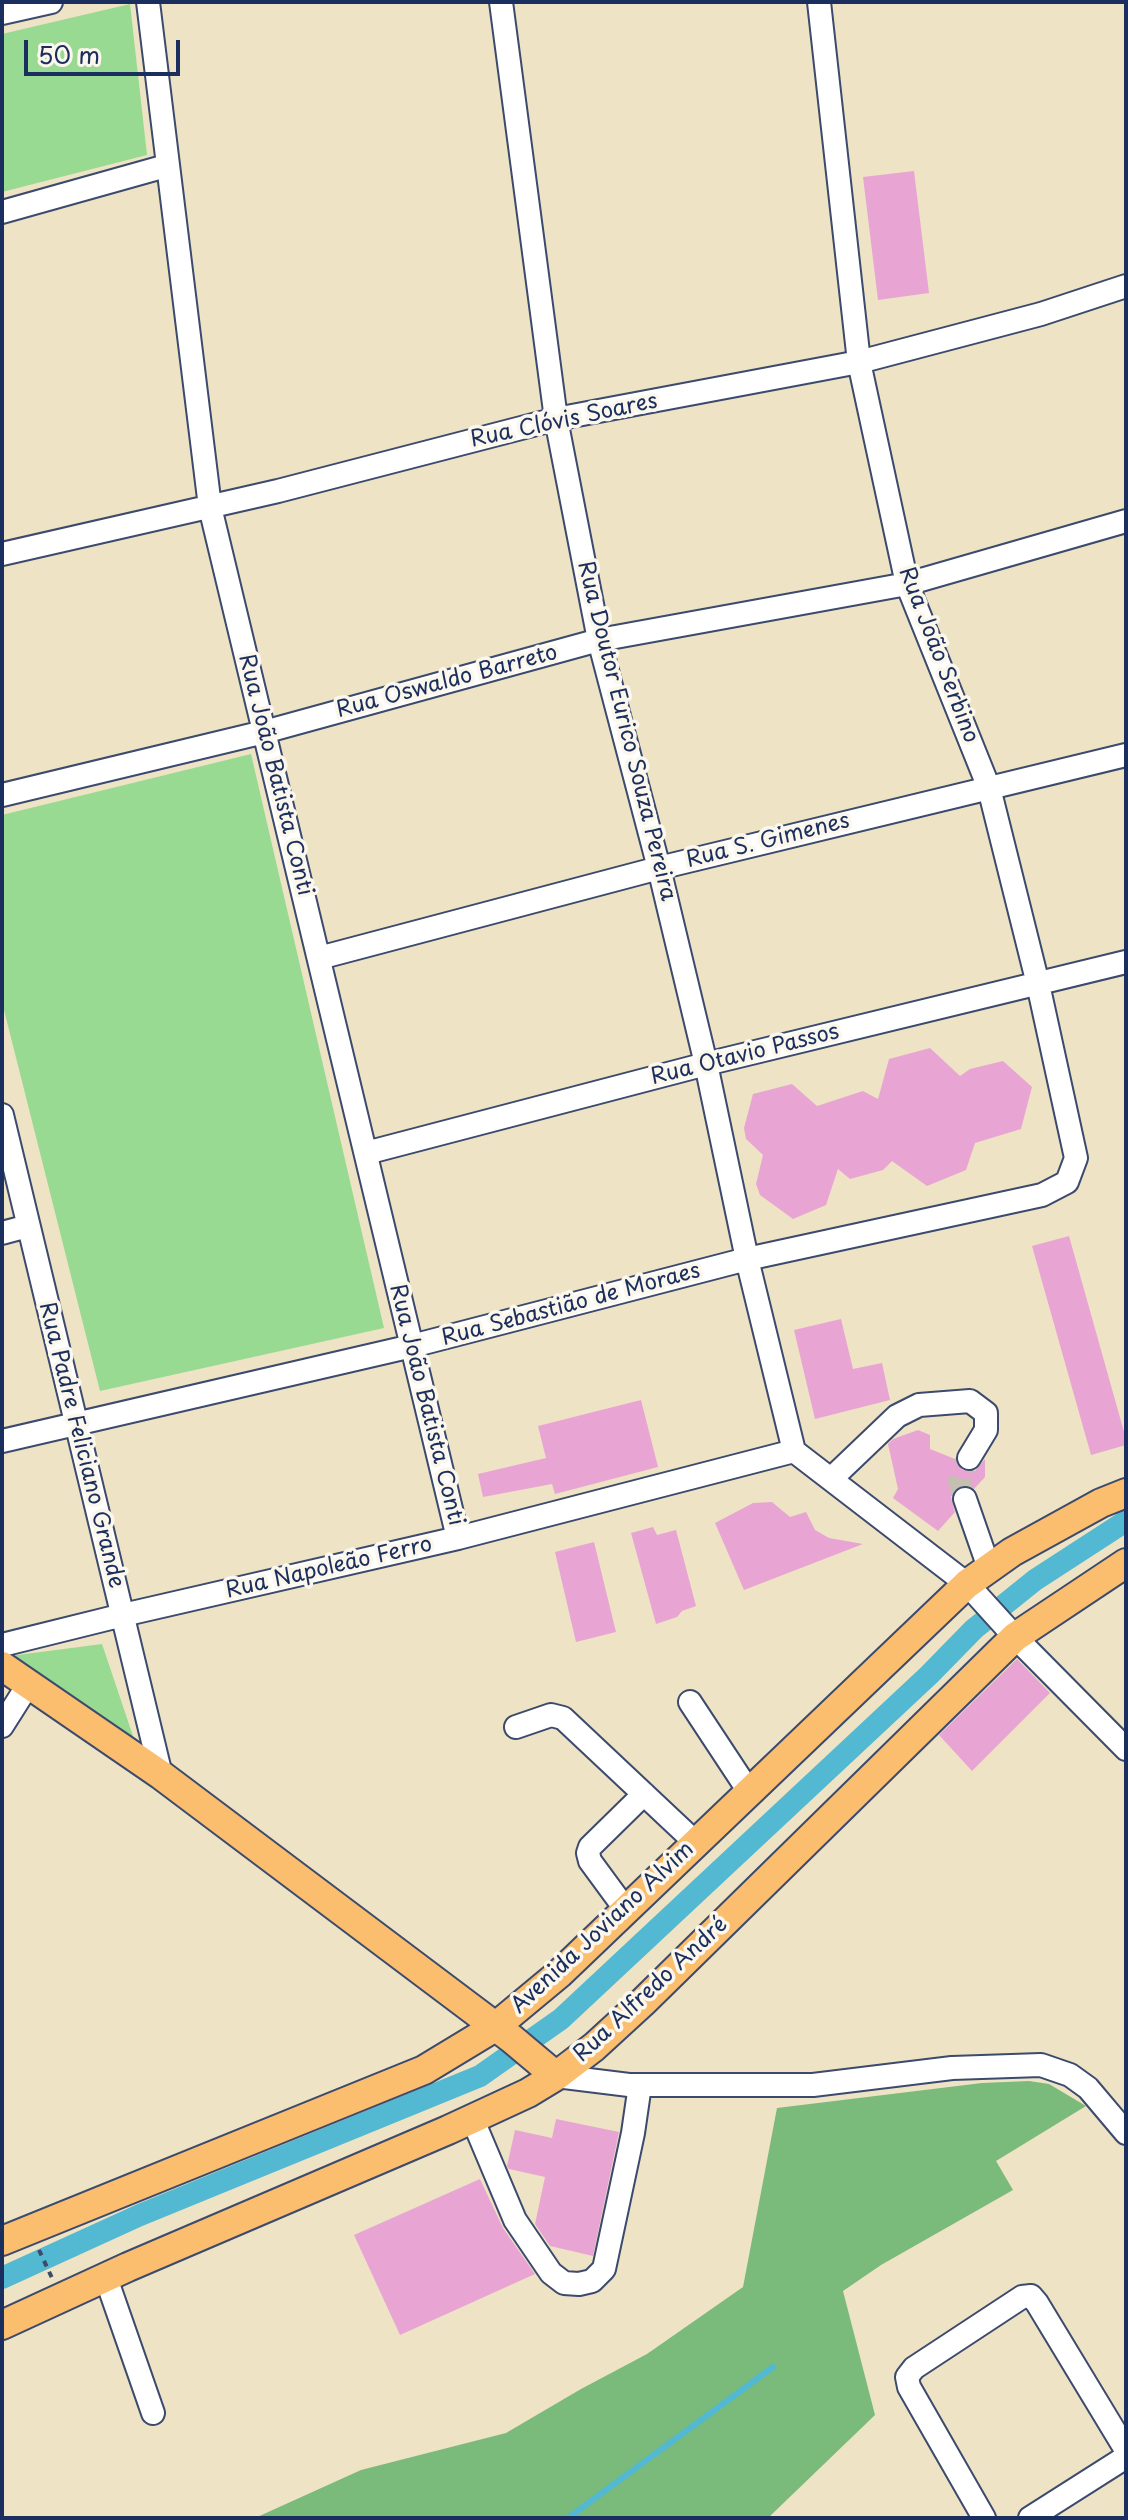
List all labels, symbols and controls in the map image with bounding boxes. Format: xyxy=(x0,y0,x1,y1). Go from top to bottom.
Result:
scale bar xyxy=(28,24,184,74)
text: 50 m xyxy=(38,36,100,72)
street label: Rua Clóvis Soares xyxy=(468,388,660,454)
street label: Rua Doutor Eurico Souza Pereira xyxy=(571,558,681,904)
street label: Rua João Serbino xyxy=(892,563,984,747)
street label: Rua Oswaldo Barreto xyxy=(334,640,560,724)
street label: Rua João Batista Conti xyxy=(232,651,318,899)
street label: Rua S. Gimenes xyxy=(683,808,853,874)
street label: Rua Otavio Passos xyxy=(648,1019,842,1091)
street label: Rua Sebastião de Moraes xyxy=(439,1258,703,1352)
street label: Rua João Batista Conti xyxy=(383,1281,469,1529)
street label: Rua Padre Feliciano Grande xyxy=(33,1299,129,1591)
street label: Rua Napoleão Ferro xyxy=(223,1531,435,1605)
street label: Avenida Joviano Alvim xyxy=(506,1836,700,2020)
street label: Rua Alfredo André xyxy=(569,1912,733,2068)

